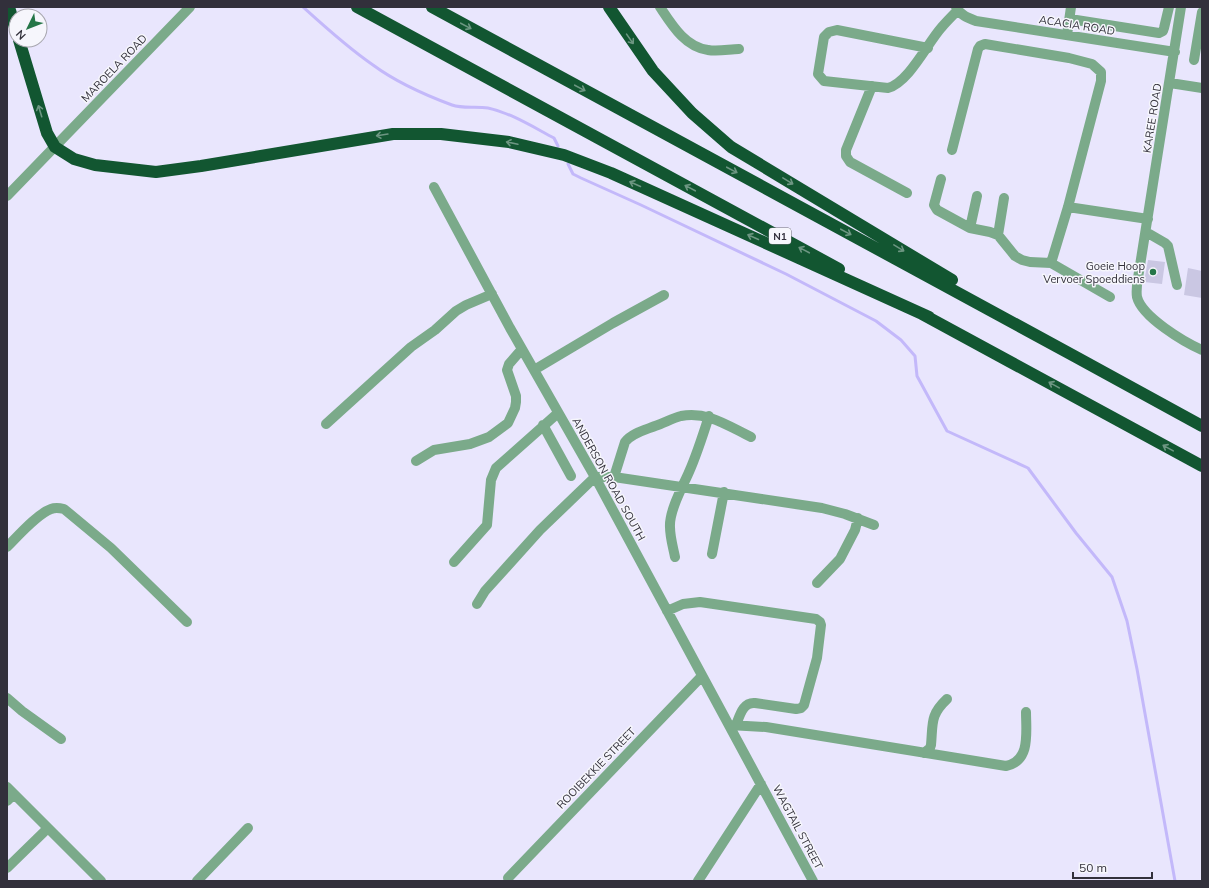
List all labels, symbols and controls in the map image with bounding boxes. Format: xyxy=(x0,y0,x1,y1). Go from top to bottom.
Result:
north arrow xyxy=(8,8,48,48)
street label: ACACIA ROAD xyxy=(1038,12,1116,38)
one-way arrow xyxy=(460,22,472,30)
text: N xyxy=(13,27,29,43)
street label: MAROELA ROAD xyxy=(78,31,150,105)
one-way arrow xyxy=(626,34,634,45)
street label: KAREE ROAD xyxy=(1140,82,1164,154)
one-way arrow xyxy=(574,84,586,92)
one-way arrow xyxy=(36,105,43,118)
one-way arrow xyxy=(376,132,389,140)
one-way arrow xyxy=(505,138,518,146)
one-way arrow xyxy=(726,166,738,174)
one-way arrow xyxy=(782,177,794,185)
one-way arrow xyxy=(629,180,641,187)
one-way arrow xyxy=(684,183,696,191)
road number: N1 xyxy=(769,228,791,244)
one-way arrow xyxy=(840,228,852,236)
one-way arrow xyxy=(747,233,759,241)
one-way arrow xyxy=(893,244,904,252)
one-way arrow xyxy=(798,245,810,253)
place label: Goeie Hoop Vervoer Spoeddiens xyxy=(1043,259,1145,286)
marker: Goeie Hoop Vervoer Spoeddiens xyxy=(1148,267,1158,277)
one-way arrow xyxy=(1048,381,1060,389)
street label: ANDERSON ROAD SOUTH xyxy=(569,415,649,543)
one-way arrow xyxy=(1162,443,1174,451)
street label: ROOIBEKKIE STREET xyxy=(554,724,639,812)
street label: WAGTAIL STREET xyxy=(770,782,826,872)
scale bar xyxy=(1073,854,1152,880)
text: 50 m xyxy=(1079,860,1107,875)

